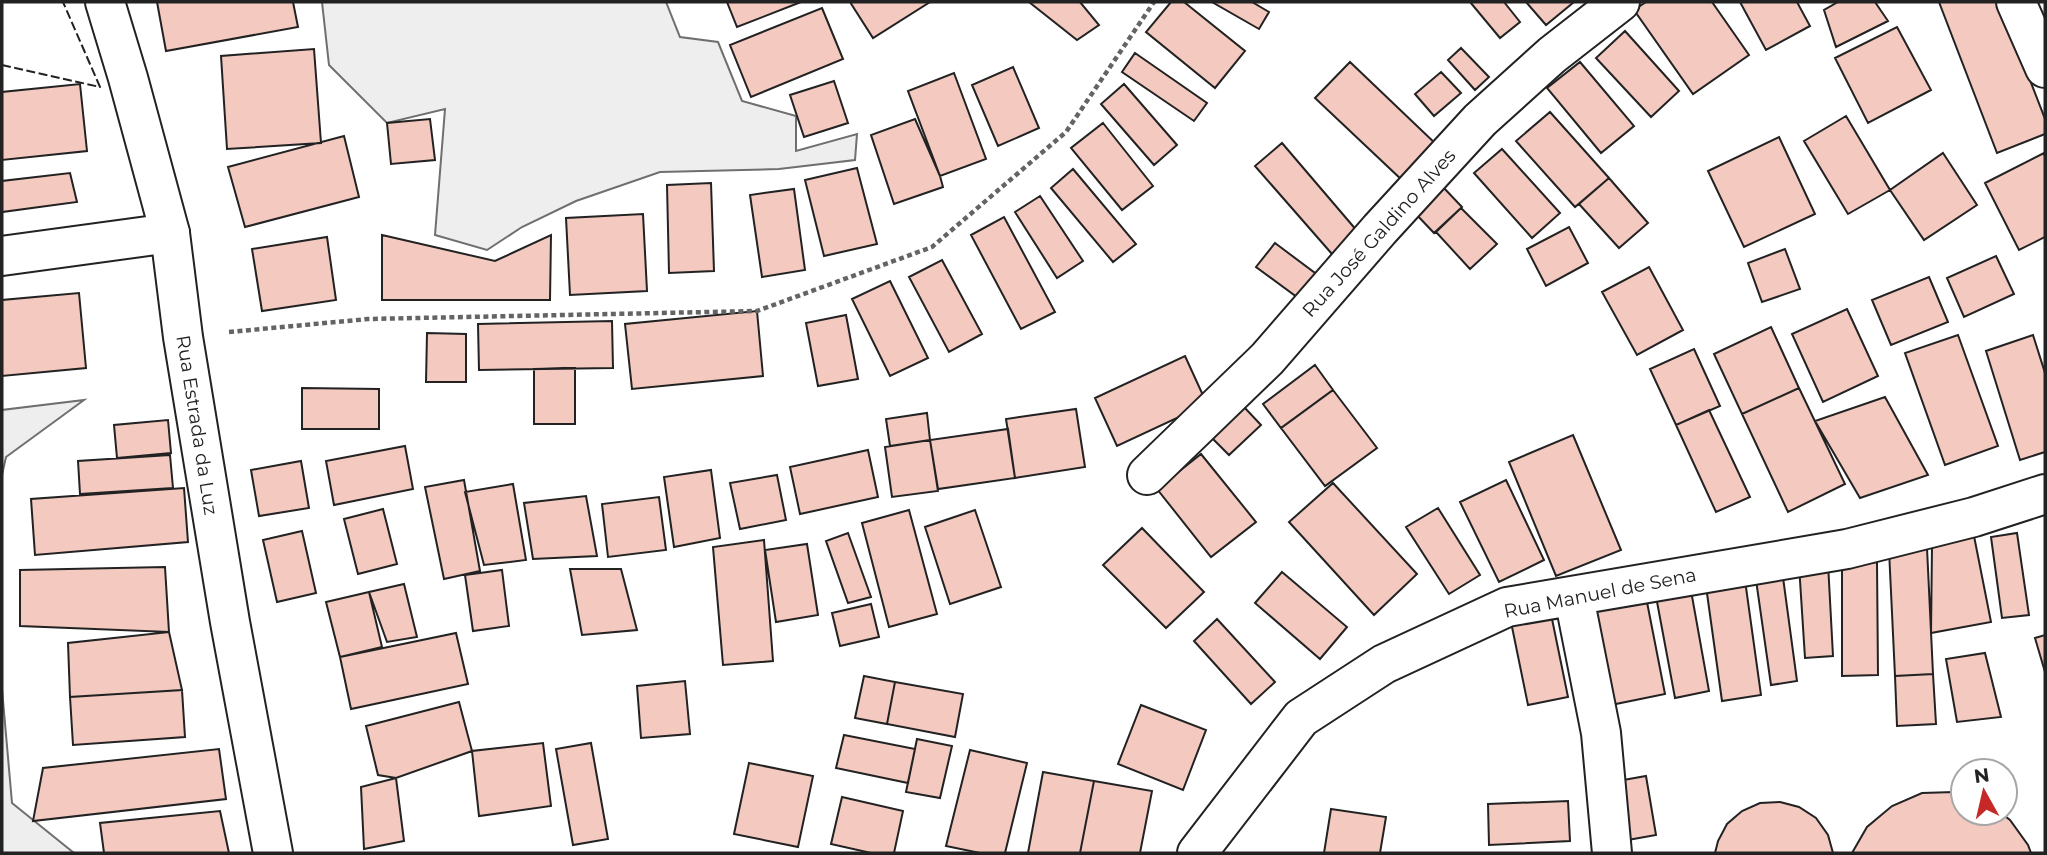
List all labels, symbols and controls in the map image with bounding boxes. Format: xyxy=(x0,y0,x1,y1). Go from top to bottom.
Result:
street label: Rua José Galdino Alves xyxy=(1297,144,1461,322)
street label: Rua Estrada da Luz xyxy=(171,333,223,517)
street label: Rua Manuel de Sena xyxy=(1502,563,1698,623)
north arrow xyxy=(1949,757,2019,827)
text: N xyxy=(1972,763,1991,788)

